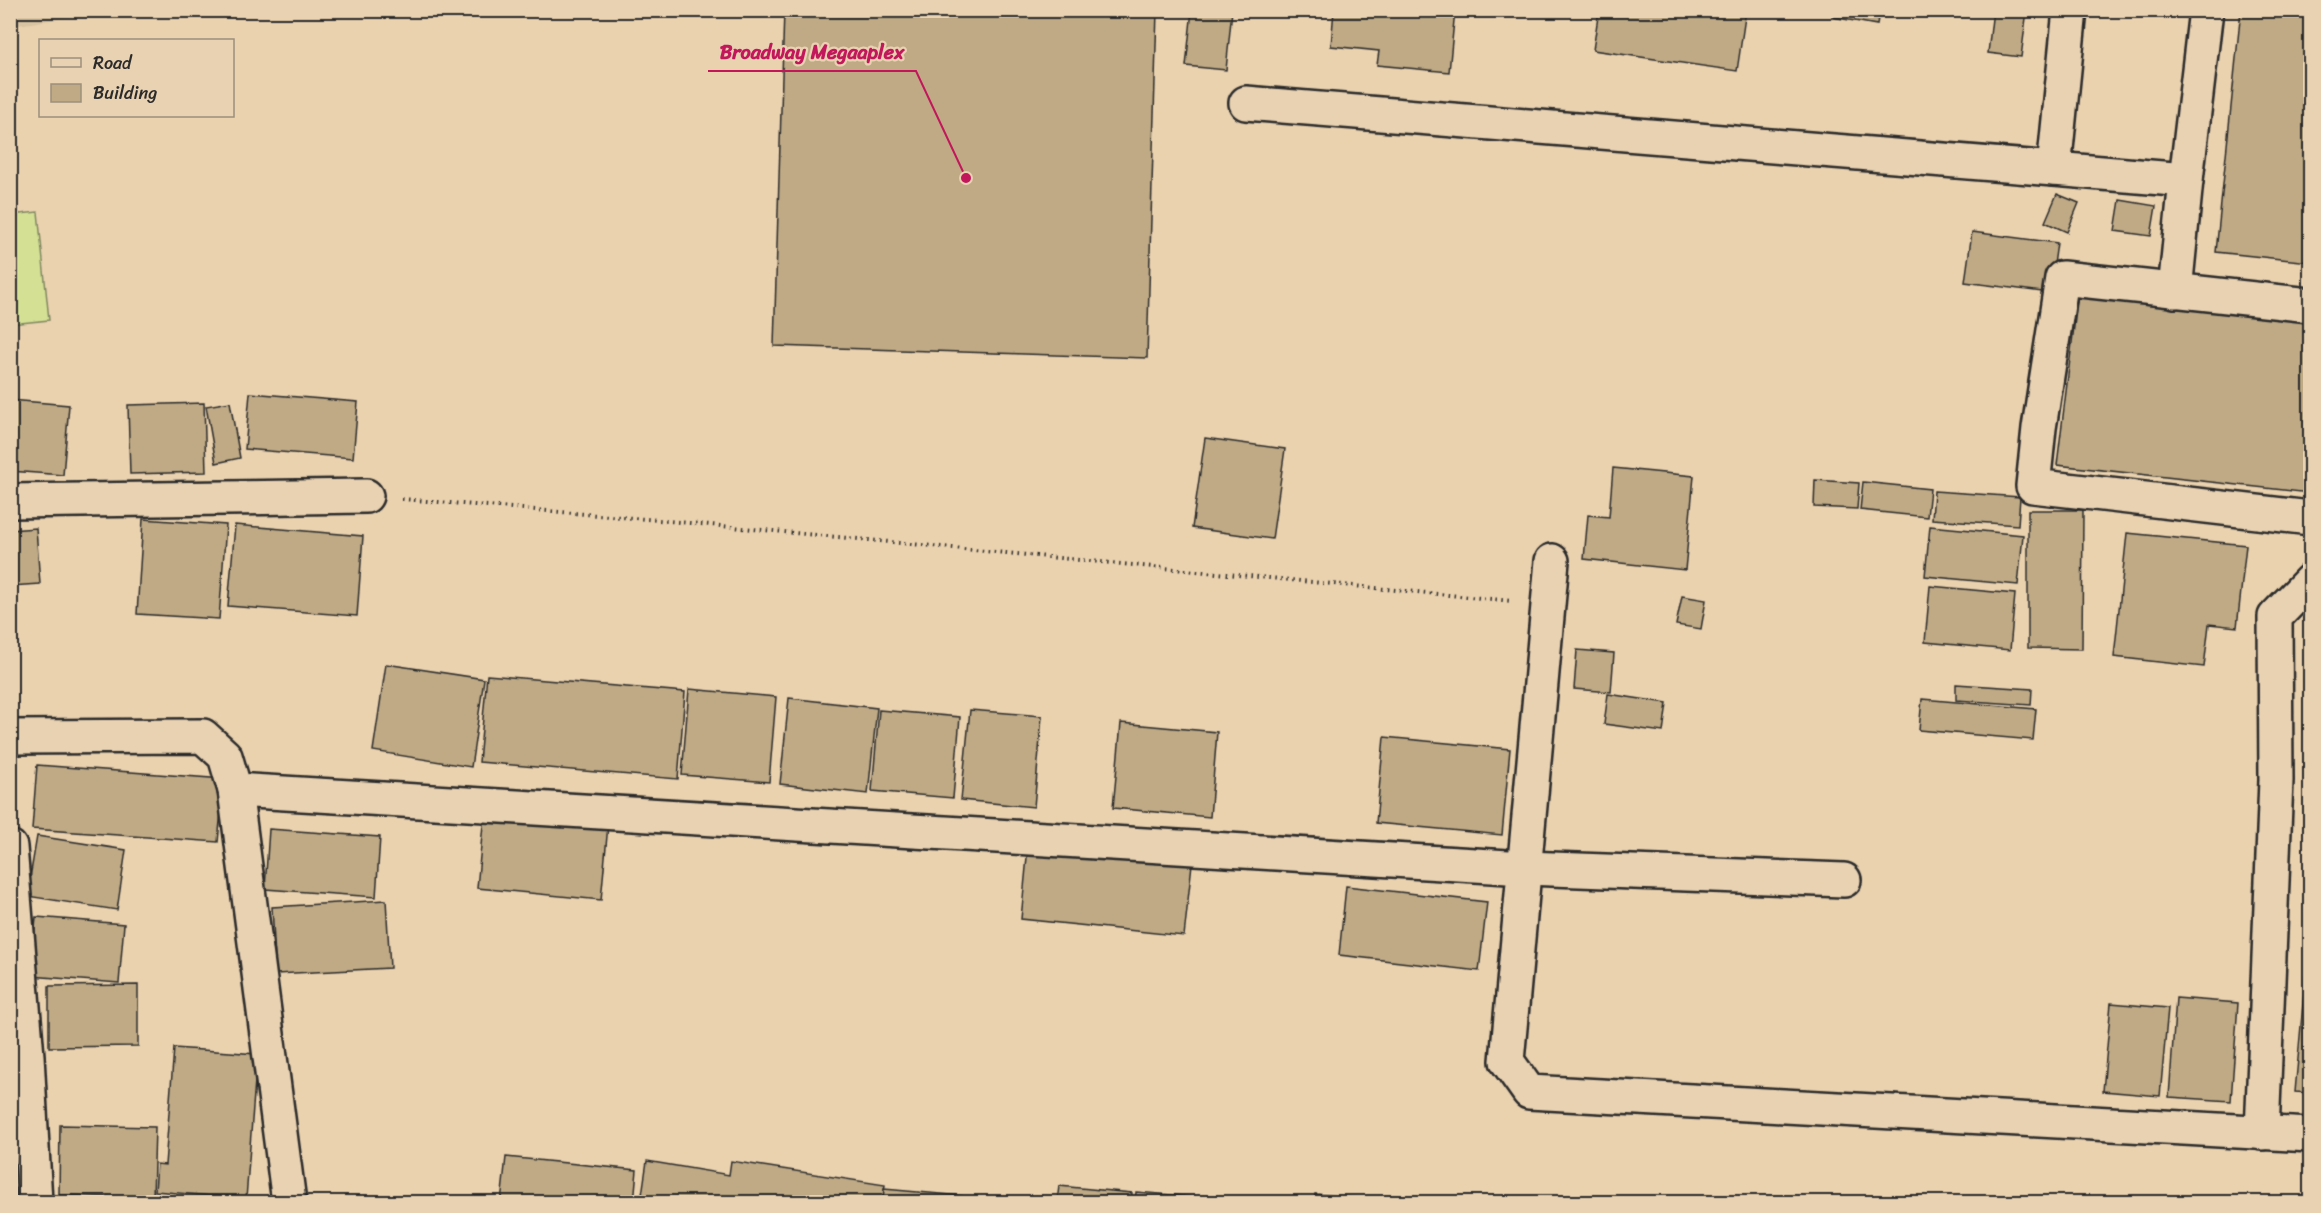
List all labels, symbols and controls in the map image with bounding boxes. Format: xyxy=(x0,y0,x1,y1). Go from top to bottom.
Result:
callout: Broadway Megaaplex xyxy=(708,33,916,71)
text: Broadway Megaaplex xyxy=(720,35,905,70)
legend xyxy=(39,39,234,117)
text: Road xyxy=(93,47,133,79)
text: Building xyxy=(93,77,157,109)

